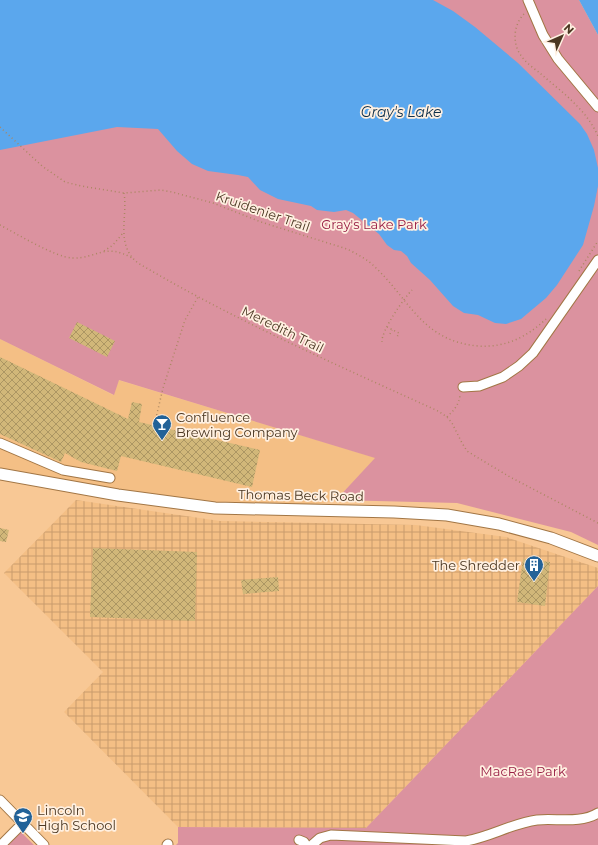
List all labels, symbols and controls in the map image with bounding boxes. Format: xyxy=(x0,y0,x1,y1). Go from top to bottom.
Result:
north arrow xyxy=(542,16,582,56)
text: N xyxy=(561,21,577,37)
water label: Gray's Lake xyxy=(361,103,441,121)
street label: Kruidenier Trail xyxy=(214,187,312,235)
park label: Gray's Lake Park xyxy=(321,216,427,232)
street label: Meredith Trail xyxy=(239,302,327,356)
place label: Confluence Brewing Company xyxy=(176,409,298,440)
bar icon: Confluence Brewing Company xyxy=(151,413,173,441)
street label: Thomas Beck Road xyxy=(238,486,364,504)
building icon: The Shredder xyxy=(523,554,545,582)
place label: The Shredder xyxy=(432,557,520,573)
park label: MacRae Park xyxy=(480,763,566,779)
place label: Lincoln High School xyxy=(37,802,116,833)
school or university icon: Lincoln High School xyxy=(12,806,34,834)

